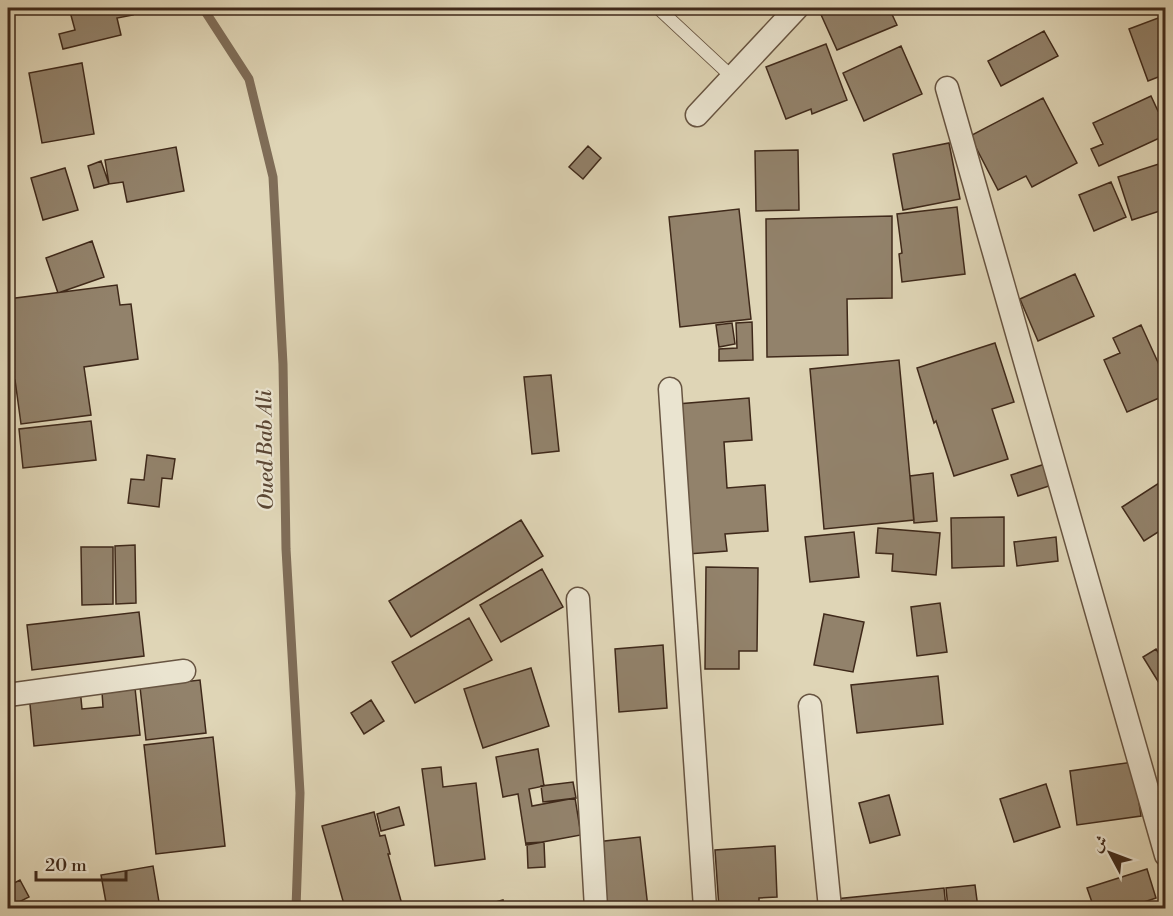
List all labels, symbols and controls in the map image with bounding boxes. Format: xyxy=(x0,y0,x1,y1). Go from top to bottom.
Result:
water label: Oued Bab Ali xyxy=(252,389,280,511)
north arrow xyxy=(1080,823,1140,883)
text: ش xyxy=(1087,831,1112,856)
scale bar xyxy=(36,844,126,882)
text: 20 m xyxy=(45,854,87,877)

